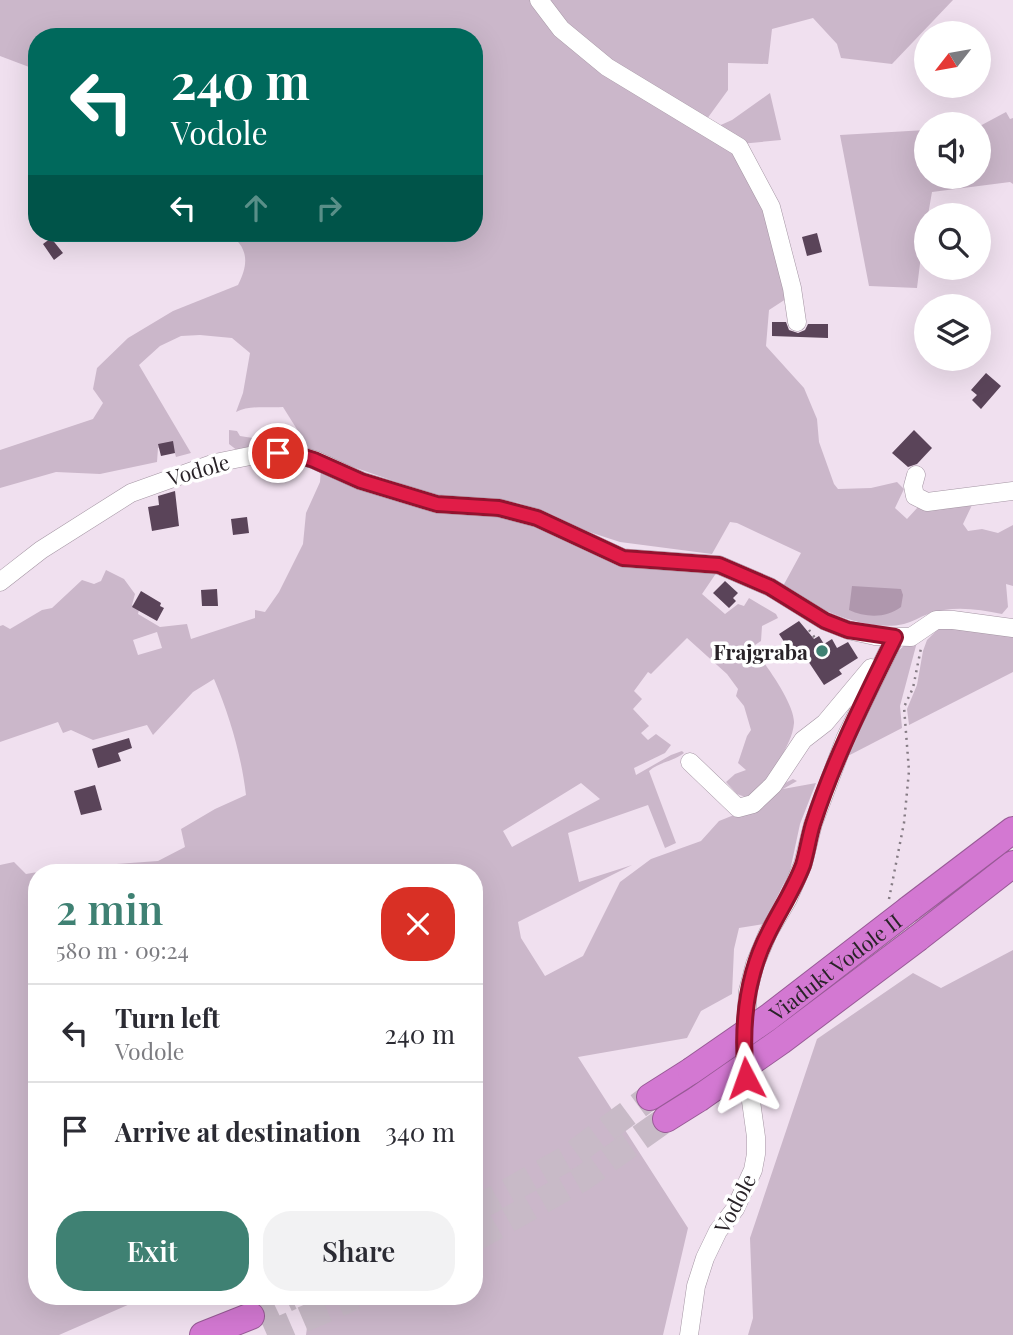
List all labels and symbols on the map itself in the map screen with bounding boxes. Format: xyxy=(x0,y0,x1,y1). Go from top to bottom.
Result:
north arrow xyxy=(914,21,990,98)
pin xyxy=(248,423,308,483)
street label: Vodole xyxy=(163,447,232,491)
place label: Frajgraba xyxy=(713,637,808,665)
marker: Frajgraba xyxy=(814,643,830,659)
street label: Viadukt Vodole II xyxy=(762,906,907,1027)
position arrow xyxy=(709,1041,783,1115)
street label: Vodole xyxy=(706,1168,761,1238)

